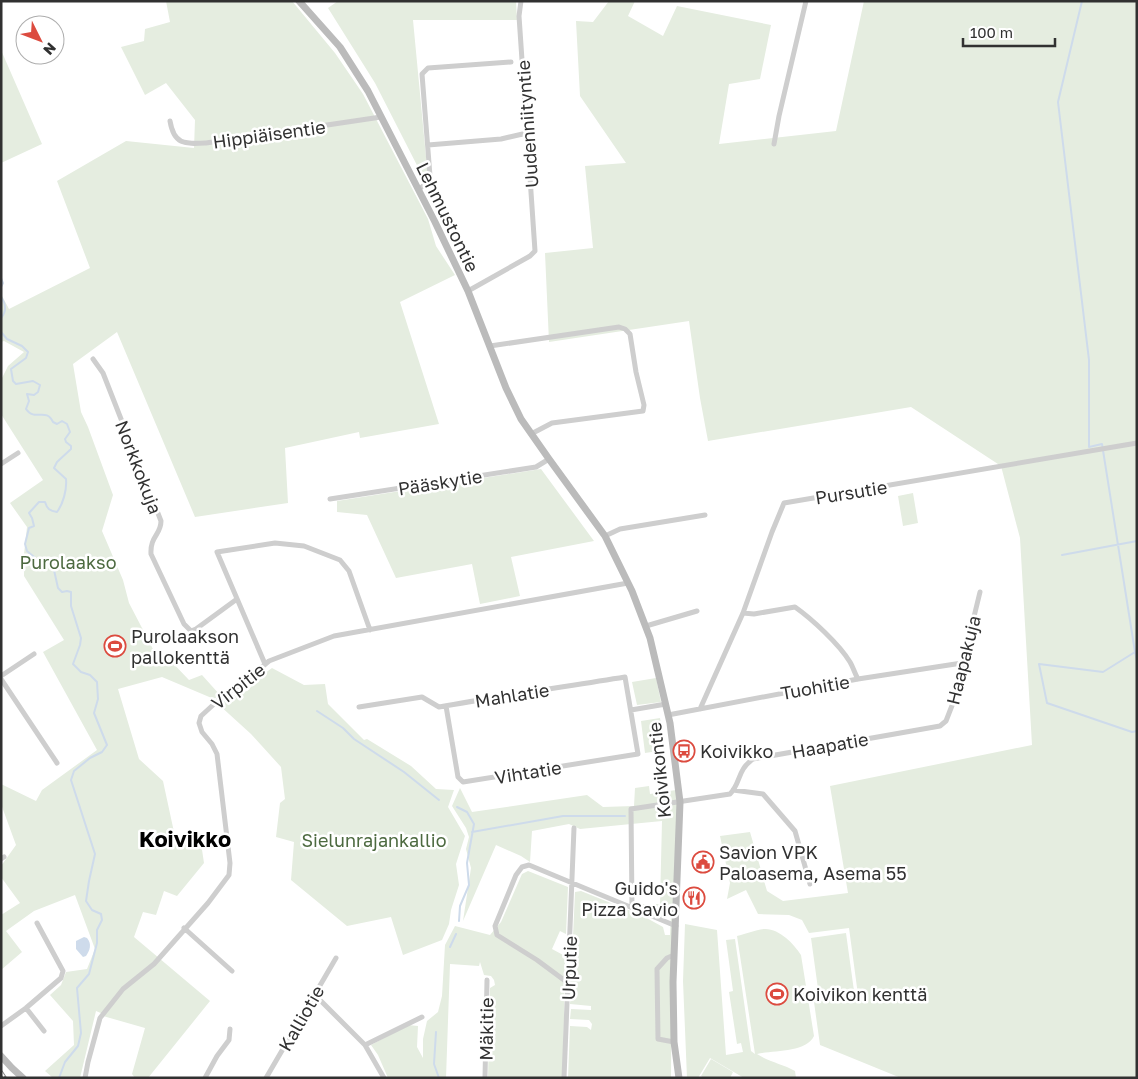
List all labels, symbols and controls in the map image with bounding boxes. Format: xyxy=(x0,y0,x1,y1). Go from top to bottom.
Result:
north arrow xyxy=(15,15,65,65)
scale bar xyxy=(963,15,1056,47)
text: 100 m xyxy=(970,23,1013,41)
text: N xyxy=(40,39,60,59)
street label: Uudenniityntie xyxy=(512,59,542,189)
street label: Hippiäisentie xyxy=(211,115,327,153)
street label: Lehmustontie xyxy=(412,159,484,275)
street label: Norkkokuja xyxy=(111,417,167,517)
street label: Pääskytie xyxy=(396,464,484,500)
street label: Pursutie xyxy=(813,475,889,509)
park label: Purolaakso xyxy=(20,551,116,573)
street label: Haapakuja xyxy=(941,613,985,707)
place label: Purolaakson pallokenttä xyxy=(131,625,239,668)
sports icon: Purolaakson pallokenttä xyxy=(103,634,127,658)
street label: Virpitie xyxy=(207,658,269,714)
street label: Tuohitie xyxy=(779,670,851,704)
street label: Mahlatie xyxy=(473,678,551,712)
street label: Koivikontie xyxy=(643,721,675,819)
street label: Haapatie xyxy=(790,727,870,763)
bus stop icon: Koivikko xyxy=(672,739,696,763)
place label: Koivikko xyxy=(700,740,773,762)
street label: Vihtatie xyxy=(493,756,563,788)
district label: Koivikko xyxy=(139,825,231,852)
park label: Sielunrajankallio xyxy=(302,829,446,851)
place label: Savion VPK Paloasema, Asema 55 xyxy=(719,841,907,884)
public building icon: Savion VPK Paloasema, Asema 55 xyxy=(691,850,715,874)
place label: Guido's Pizza Savio xyxy=(581,877,678,920)
restaurant icon: Guido's Pizza Savio xyxy=(682,886,706,910)
street label: Urputie xyxy=(557,935,581,1001)
street label: Kalliotie xyxy=(273,981,329,1055)
sports icon: Koivikon kenttä xyxy=(765,982,789,1006)
place label: Koivikon kenttä xyxy=(793,983,927,1005)
street label: Mäkitie xyxy=(474,997,498,1061)

